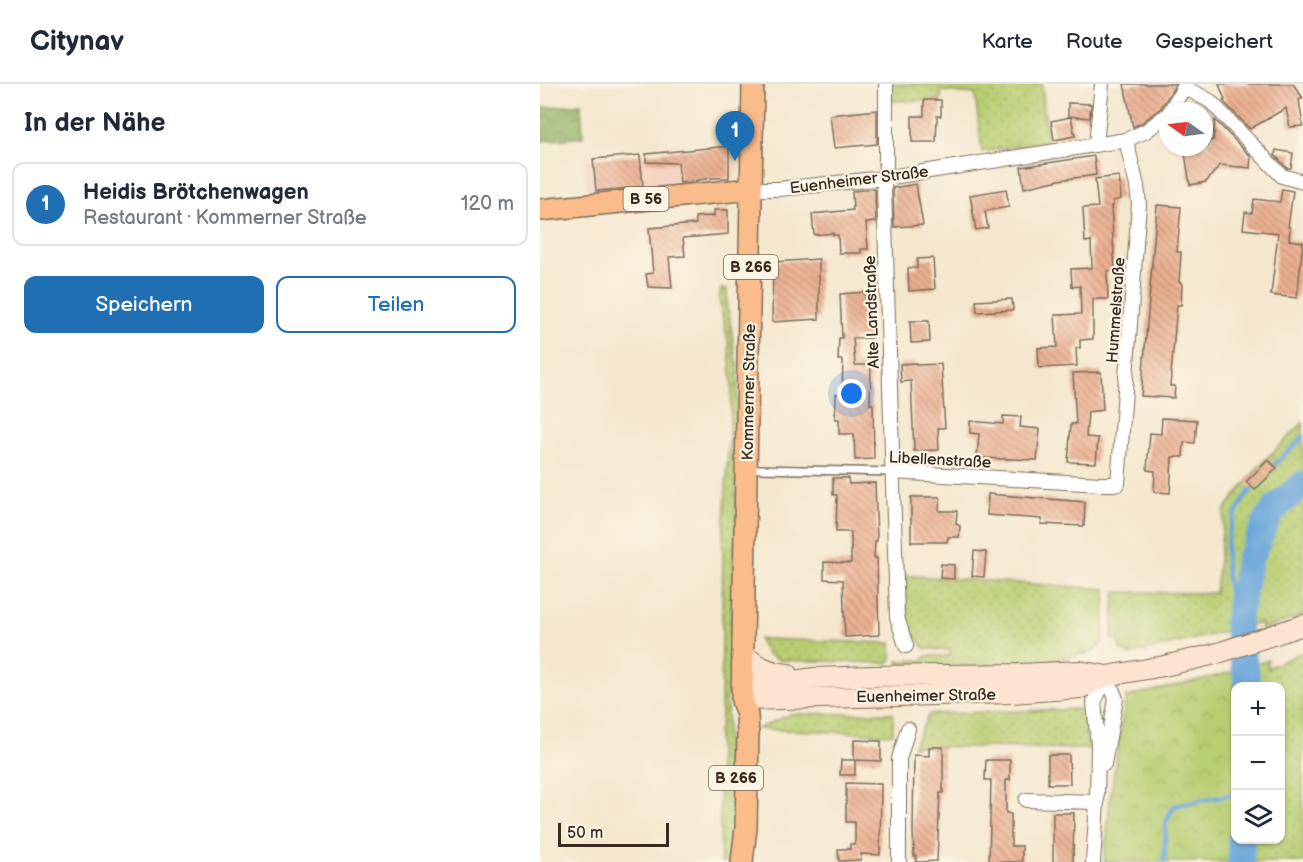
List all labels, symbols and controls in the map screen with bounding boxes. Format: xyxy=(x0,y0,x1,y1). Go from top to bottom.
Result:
text: Citynav xyxy=(30,25,124,58)
text: Karte xyxy=(981,29,1033,54)
text: Route xyxy=(1066,29,1122,54)
text: Gespeichert xyxy=(1155,29,1273,54)
north arrow xyxy=(1159,102,1213,156)
text: In der Nähe xyxy=(24,108,166,139)
pin: 1 xyxy=(716,112,754,161)
street label: Euenheimer Straße xyxy=(789,162,930,198)
text: Heidis Brötchenwagen xyxy=(83,179,309,206)
road number: B 56 xyxy=(624,187,668,211)
text: 1 xyxy=(41,192,50,216)
text: 120 m xyxy=(461,192,514,216)
text: Restaurant · Kommerner Straße xyxy=(83,206,367,230)
street label: Alte Landstraße xyxy=(861,254,884,369)
road number: B 266 xyxy=(724,255,778,279)
street label: Hummelstraße xyxy=(1103,256,1130,364)
button: Speichern xyxy=(24,276,264,333)
button: Teilen xyxy=(276,276,516,333)
street label: Kommerner Straße xyxy=(739,323,760,461)
your location xyxy=(837,379,866,408)
street label: Libellenstraße xyxy=(888,448,992,473)
map controls xyxy=(1231,682,1285,844)
button: + xyxy=(1231,682,1285,736)
street label: Euenheimer Straße xyxy=(856,686,996,707)
button: − xyxy=(1231,736,1285,790)
road number: B 266 xyxy=(709,766,763,790)
button: layers xyxy=(1231,790,1285,844)
scale bar xyxy=(558,820,669,848)
text: 50 m xyxy=(567,824,603,843)

